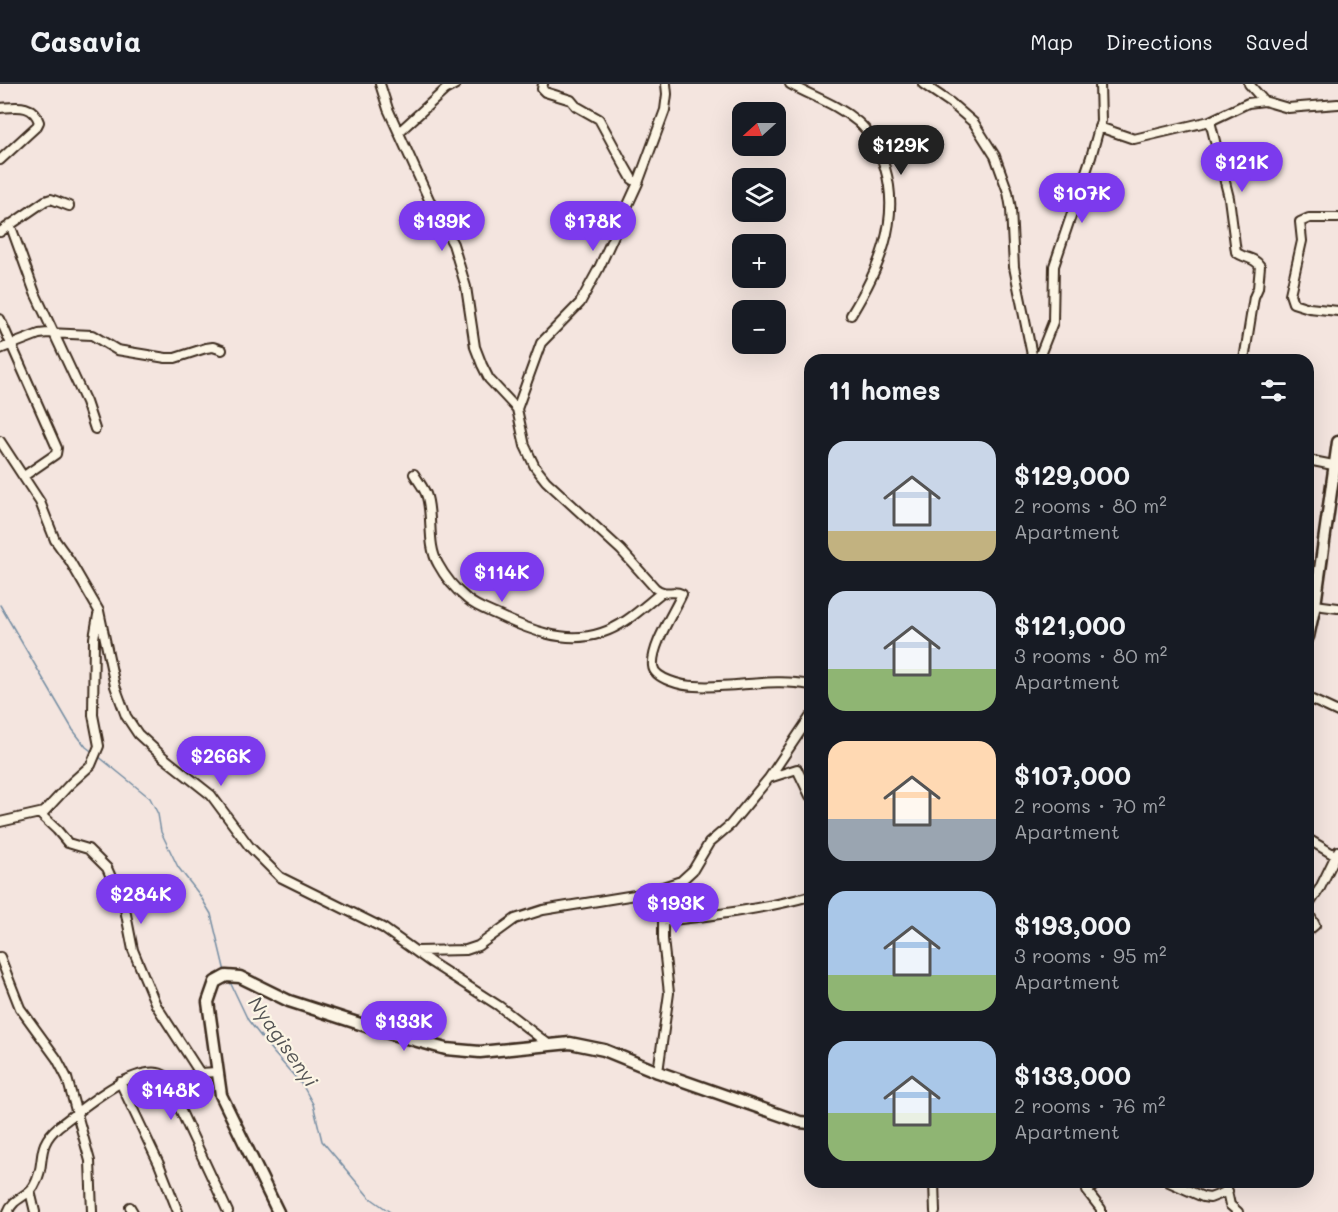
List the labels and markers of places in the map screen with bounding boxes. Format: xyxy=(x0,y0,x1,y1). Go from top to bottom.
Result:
pin: $129K xyxy=(859,125,943,176)
pin: $121K xyxy=(1200,142,1284,193)
pin: $107K xyxy=(1040,173,1124,224)
pin: $139K xyxy=(400,201,484,252)
pin: $178K xyxy=(551,201,635,252)
pin: $114K xyxy=(460,552,544,603)
pin: $266K xyxy=(179,736,263,787)
pin: $284K xyxy=(99,874,183,925)
pin: $193K xyxy=(634,883,718,934)
pin: $133K xyxy=(362,1001,446,1052)
pin: $148K xyxy=(129,1070,213,1121)

